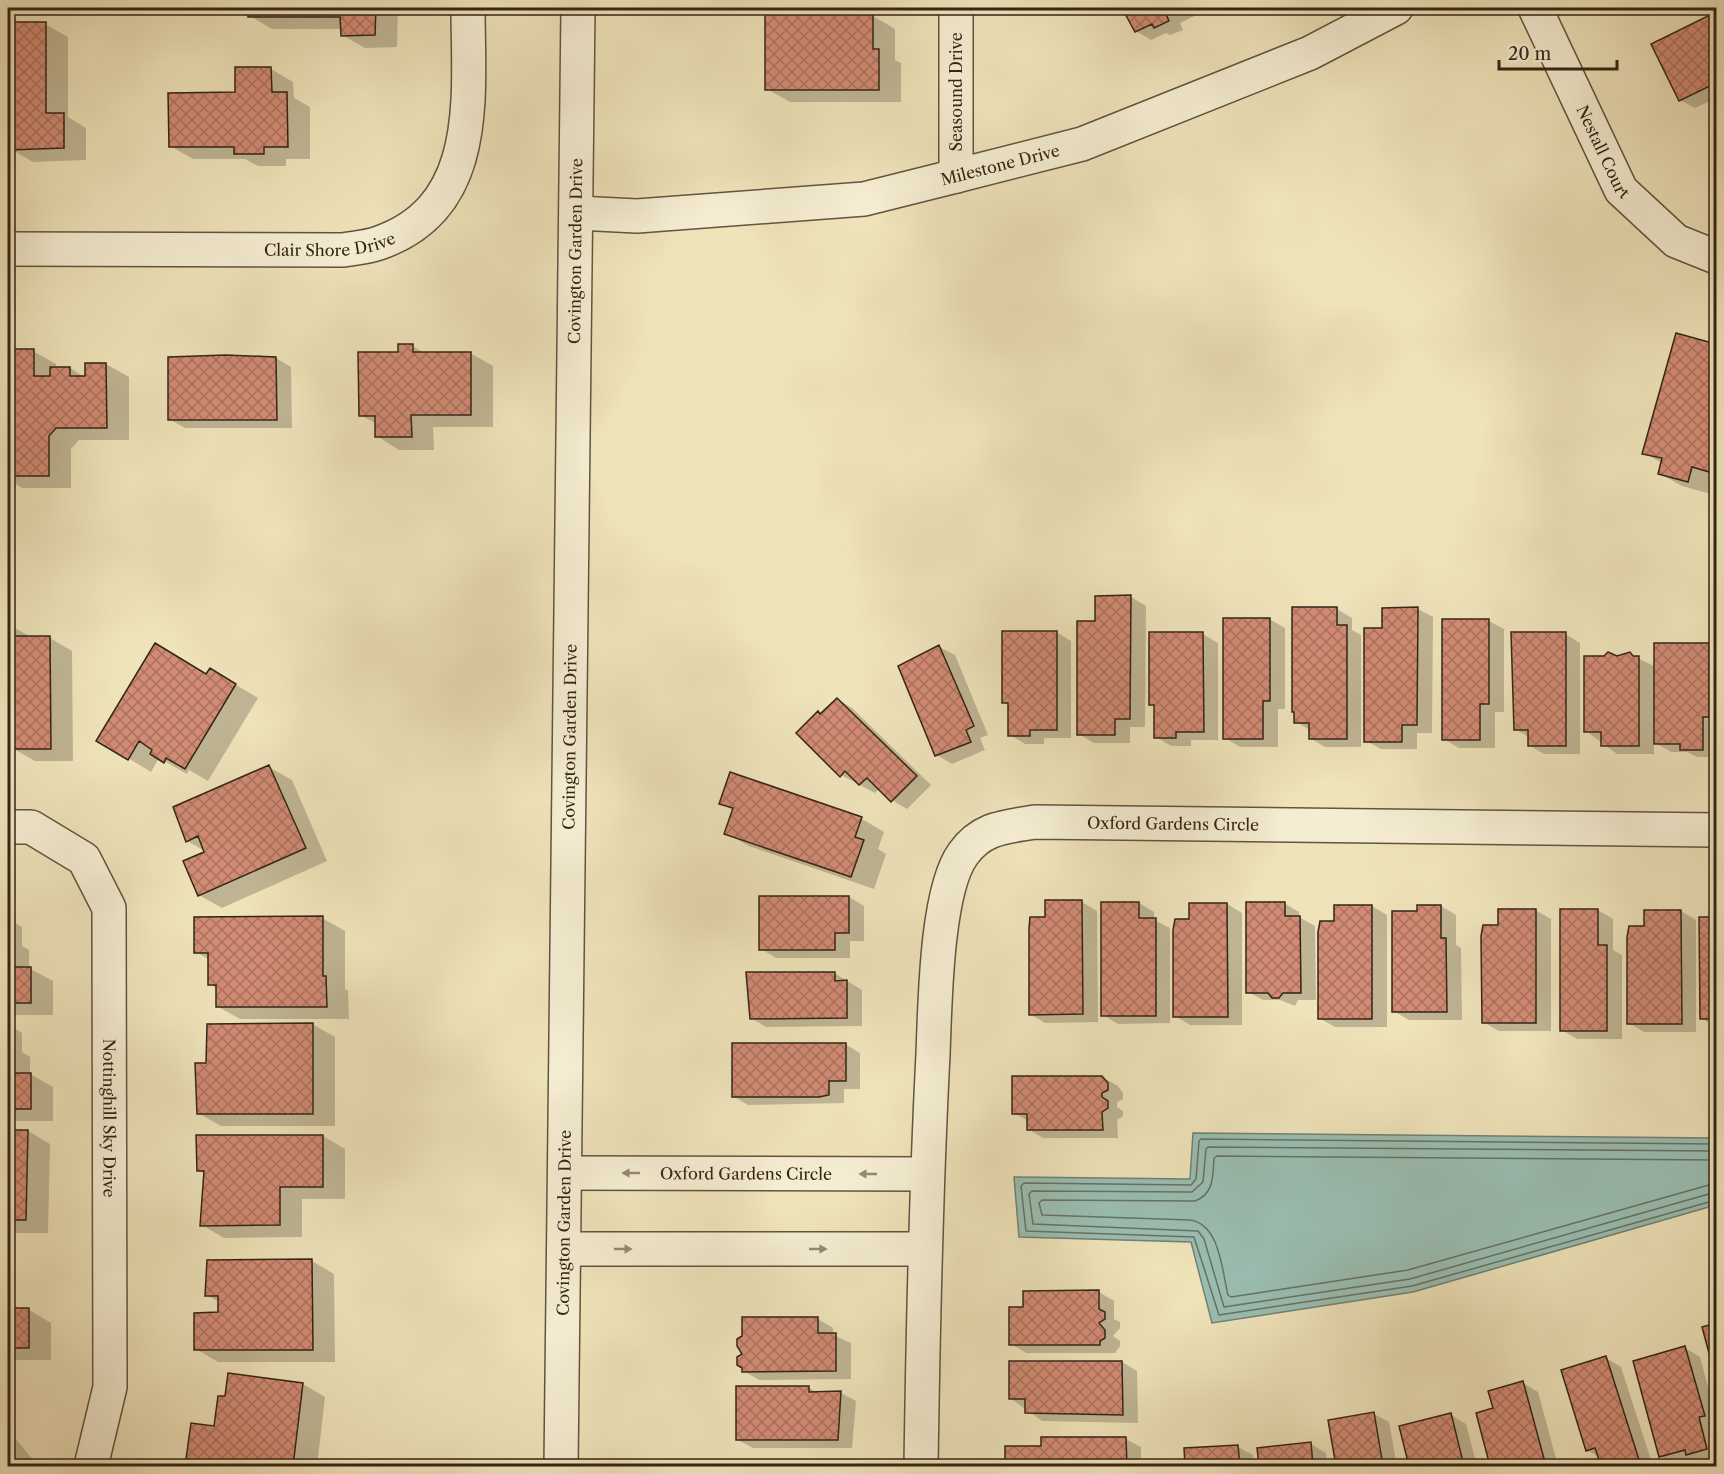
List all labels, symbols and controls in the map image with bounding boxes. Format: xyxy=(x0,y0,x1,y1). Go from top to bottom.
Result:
street label: Seasound Drive xyxy=(946,32,966,152)
scale bar xyxy=(1499,33,1618,71)
text: 20 m xyxy=(1508,43,1552,65)
street label: Nestall Court xyxy=(1572,102,1634,203)
street label: Milestone Drive xyxy=(939,140,1062,189)
street label: Covington Garden Drive xyxy=(564,158,586,344)
street label: Clair Shore Drive xyxy=(264,228,398,260)
street label: Covington Garden Drive xyxy=(558,644,581,830)
street label: Oxford Gardens Circle xyxy=(1087,813,1259,835)
street label: Nottinghill Sky Drive xyxy=(99,1039,120,1198)
street label: Covington Garden Drive xyxy=(553,1130,575,1316)
street label: Oxford Gardens Circle xyxy=(660,1163,832,1184)
one-way arrow xyxy=(622,1168,641,1178)
one-way arrow xyxy=(859,1169,878,1179)
one-way arrow xyxy=(614,1244,633,1254)
one-way arrow xyxy=(809,1244,828,1254)

